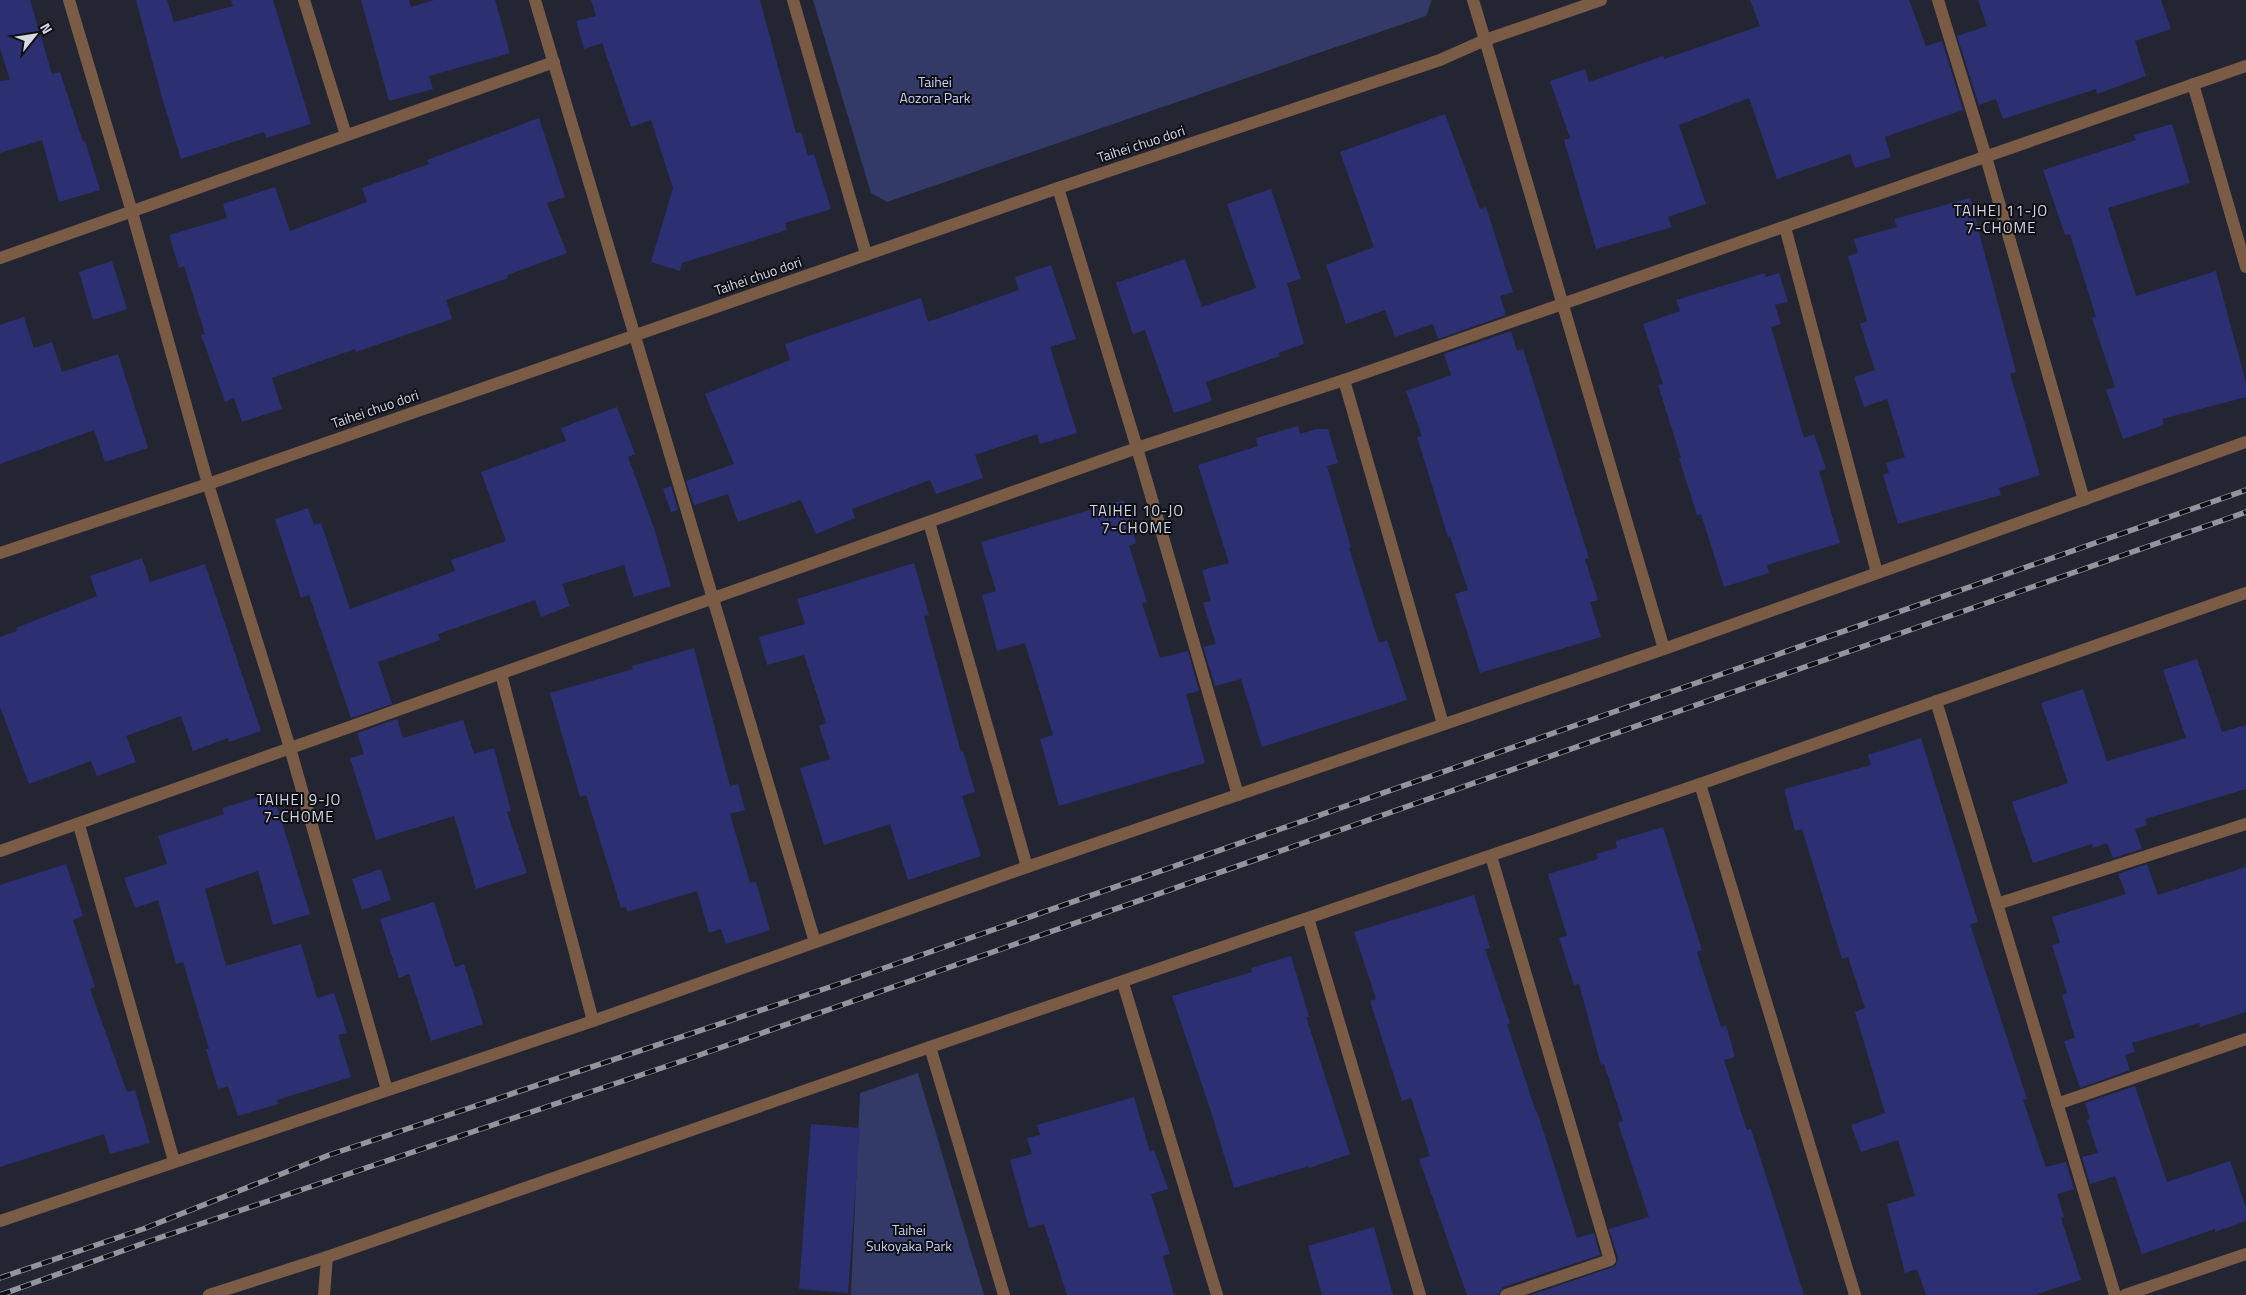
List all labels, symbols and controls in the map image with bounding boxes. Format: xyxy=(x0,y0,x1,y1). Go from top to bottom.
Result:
north arrow xyxy=(10,10,60,60)
text: N xyxy=(35,19,58,38)
park label: Taihei Aozora Park xyxy=(899,71,971,108)
street label: Taihei chuo dori xyxy=(1094,119,1187,168)
district label: TAIHEI 11-JO 7-CHOME xyxy=(1954,199,2048,239)
street label: Taihei chuo dori xyxy=(711,251,804,300)
street label: Taihei chuo dori xyxy=(328,384,421,433)
district label: TAIHEI 10-JO 7-CHOME xyxy=(1090,499,1184,539)
district label: TAIHEI 9-JO 7-CHOME xyxy=(257,788,342,828)
park label: Taihei Sukoyaka Park xyxy=(866,1219,952,1256)

